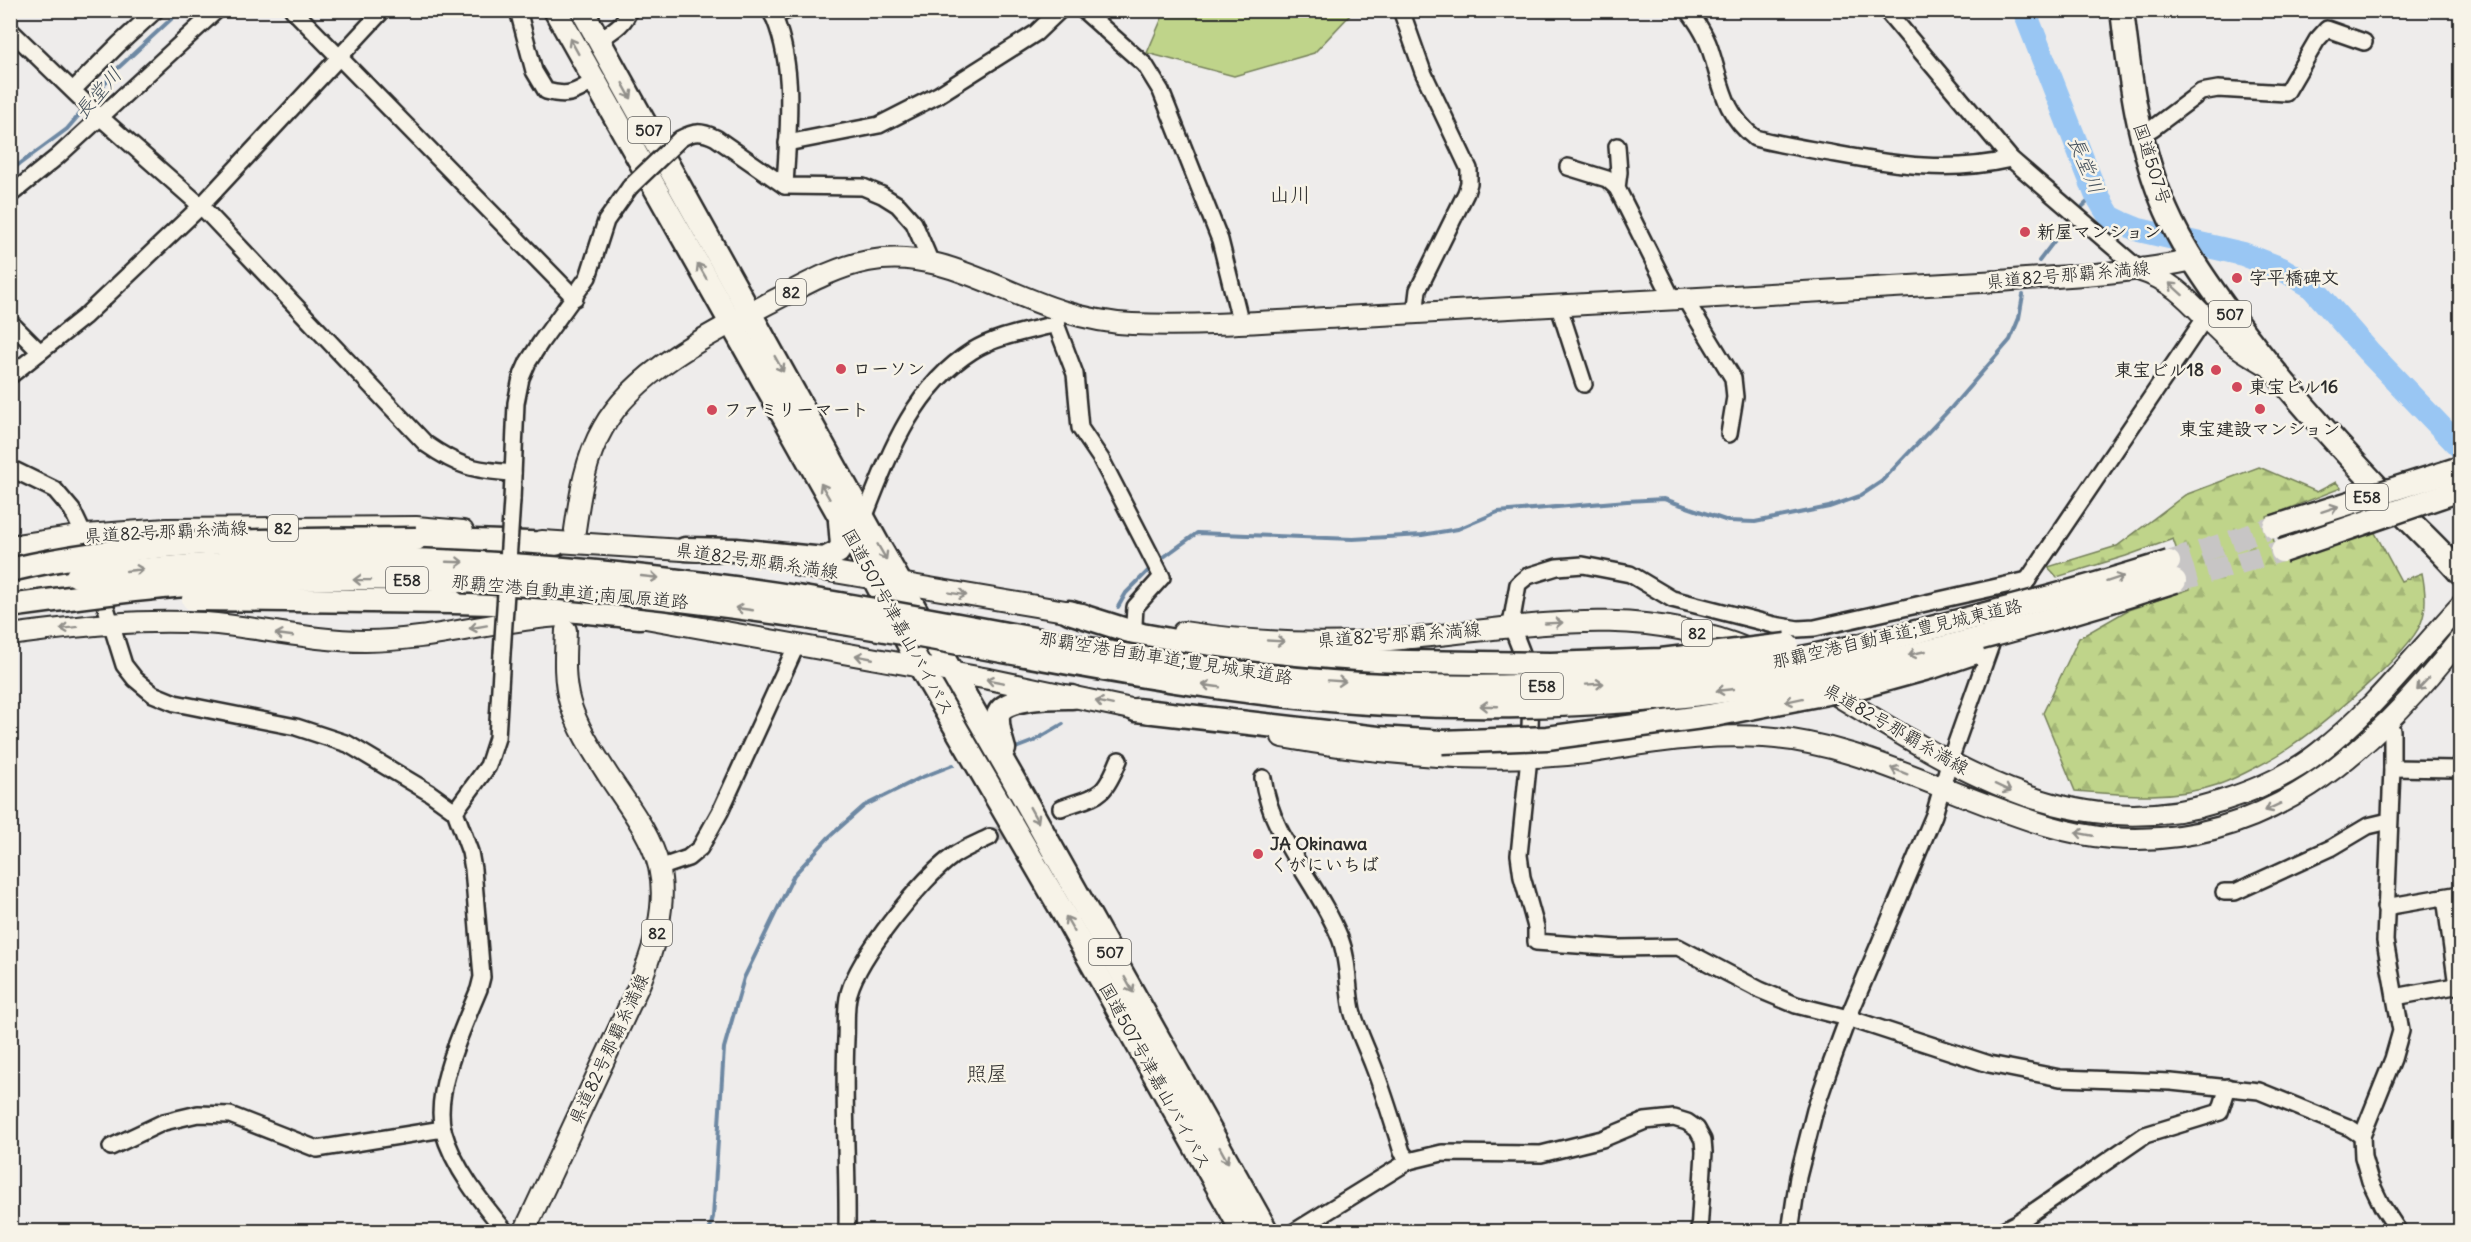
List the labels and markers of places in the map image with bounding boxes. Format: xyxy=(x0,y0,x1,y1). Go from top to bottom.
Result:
place label: 新屋マンション xyxy=(2037,220,2162,243)
marker: 新屋マンション xyxy=(2018,225,2032,239)
place label: 字平橋碑文 xyxy=(2249,266,2339,289)
marker: 字平橋碑文 xyxy=(2230,271,2244,285)
place label: ローソン xyxy=(853,357,925,380)
place label: 東宝ビル18 xyxy=(2115,358,2204,381)
marker: ローソン xyxy=(834,362,848,376)
marker: 東宝ビル18 xyxy=(2209,363,2223,377)
place label: 東宝ビル16 xyxy=(2249,375,2338,398)
marker: 東宝ビル16 xyxy=(2230,380,2244,394)
place label: ファミリーマート xyxy=(724,398,869,421)
marker: 東宝建設マンション xyxy=(2253,402,2267,416)
marker: ファミリーマート xyxy=(705,403,719,417)
place label: 東宝建設マンション xyxy=(2180,417,2340,440)
place label: JA Okinawa くがにいちば xyxy=(1270,832,1379,876)
marker: JA Okinawa くがにいちば xyxy=(1251,847,1265,861)

